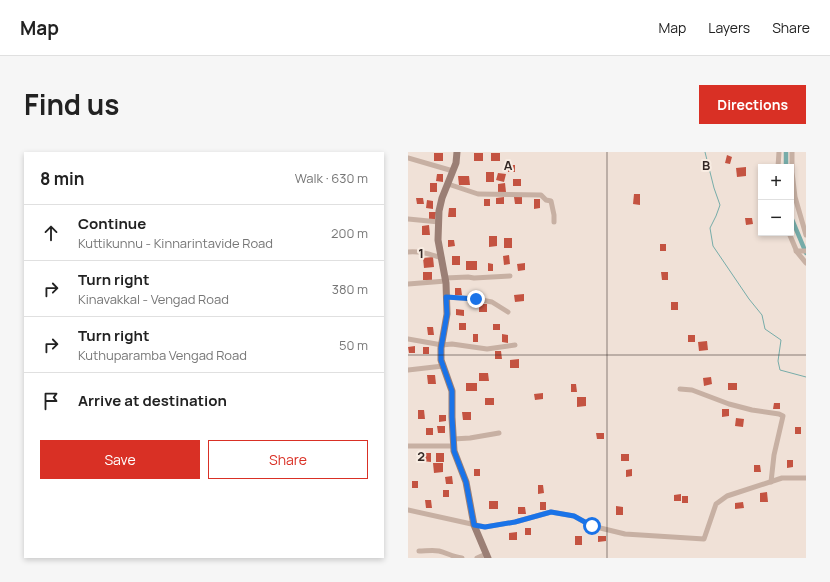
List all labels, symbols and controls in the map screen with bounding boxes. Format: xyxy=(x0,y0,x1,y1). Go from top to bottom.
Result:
text: Map xyxy=(20,15,59,41)
text: Map xyxy=(658,18,686,37)
text: Layers xyxy=(708,18,750,37)
text: Share xyxy=(772,18,810,37)
text: Find us xyxy=(24,85,119,123)
button: Directions xyxy=(699,85,806,124)
text: A xyxy=(504,156,513,174)
text: B xyxy=(702,156,710,174)
map controls xyxy=(758,164,794,236)
button: + xyxy=(758,164,794,200)
text: 8 min xyxy=(40,167,85,190)
text: Walk · 630 m xyxy=(295,169,368,187)
button: − xyxy=(758,200,794,236)
text: Continue xyxy=(78,213,146,234)
icon: ahead xyxy=(40,222,62,244)
text: 200 m xyxy=(331,224,368,242)
text: Kuttikunnu - Kinnarintavide Road xyxy=(78,234,273,252)
text: 1 xyxy=(418,244,424,262)
text: Turn right xyxy=(78,269,149,290)
icon: right xyxy=(40,278,62,300)
text: 380 m xyxy=(332,280,368,298)
text: Kinavakkal - Vengad Road xyxy=(78,290,229,308)
route end xyxy=(467,290,485,308)
text: Turn right xyxy=(78,325,149,346)
icon: right xyxy=(40,334,62,356)
text: 50 m xyxy=(339,336,368,354)
text: Kuthuparamba Vengad Road xyxy=(78,346,247,364)
icon: arrive xyxy=(40,390,62,412)
text: Arrive at destination xyxy=(78,390,227,411)
button: Save xyxy=(40,440,200,479)
button: Share xyxy=(208,440,368,479)
text: 2 xyxy=(417,447,425,465)
route start xyxy=(583,517,601,535)

